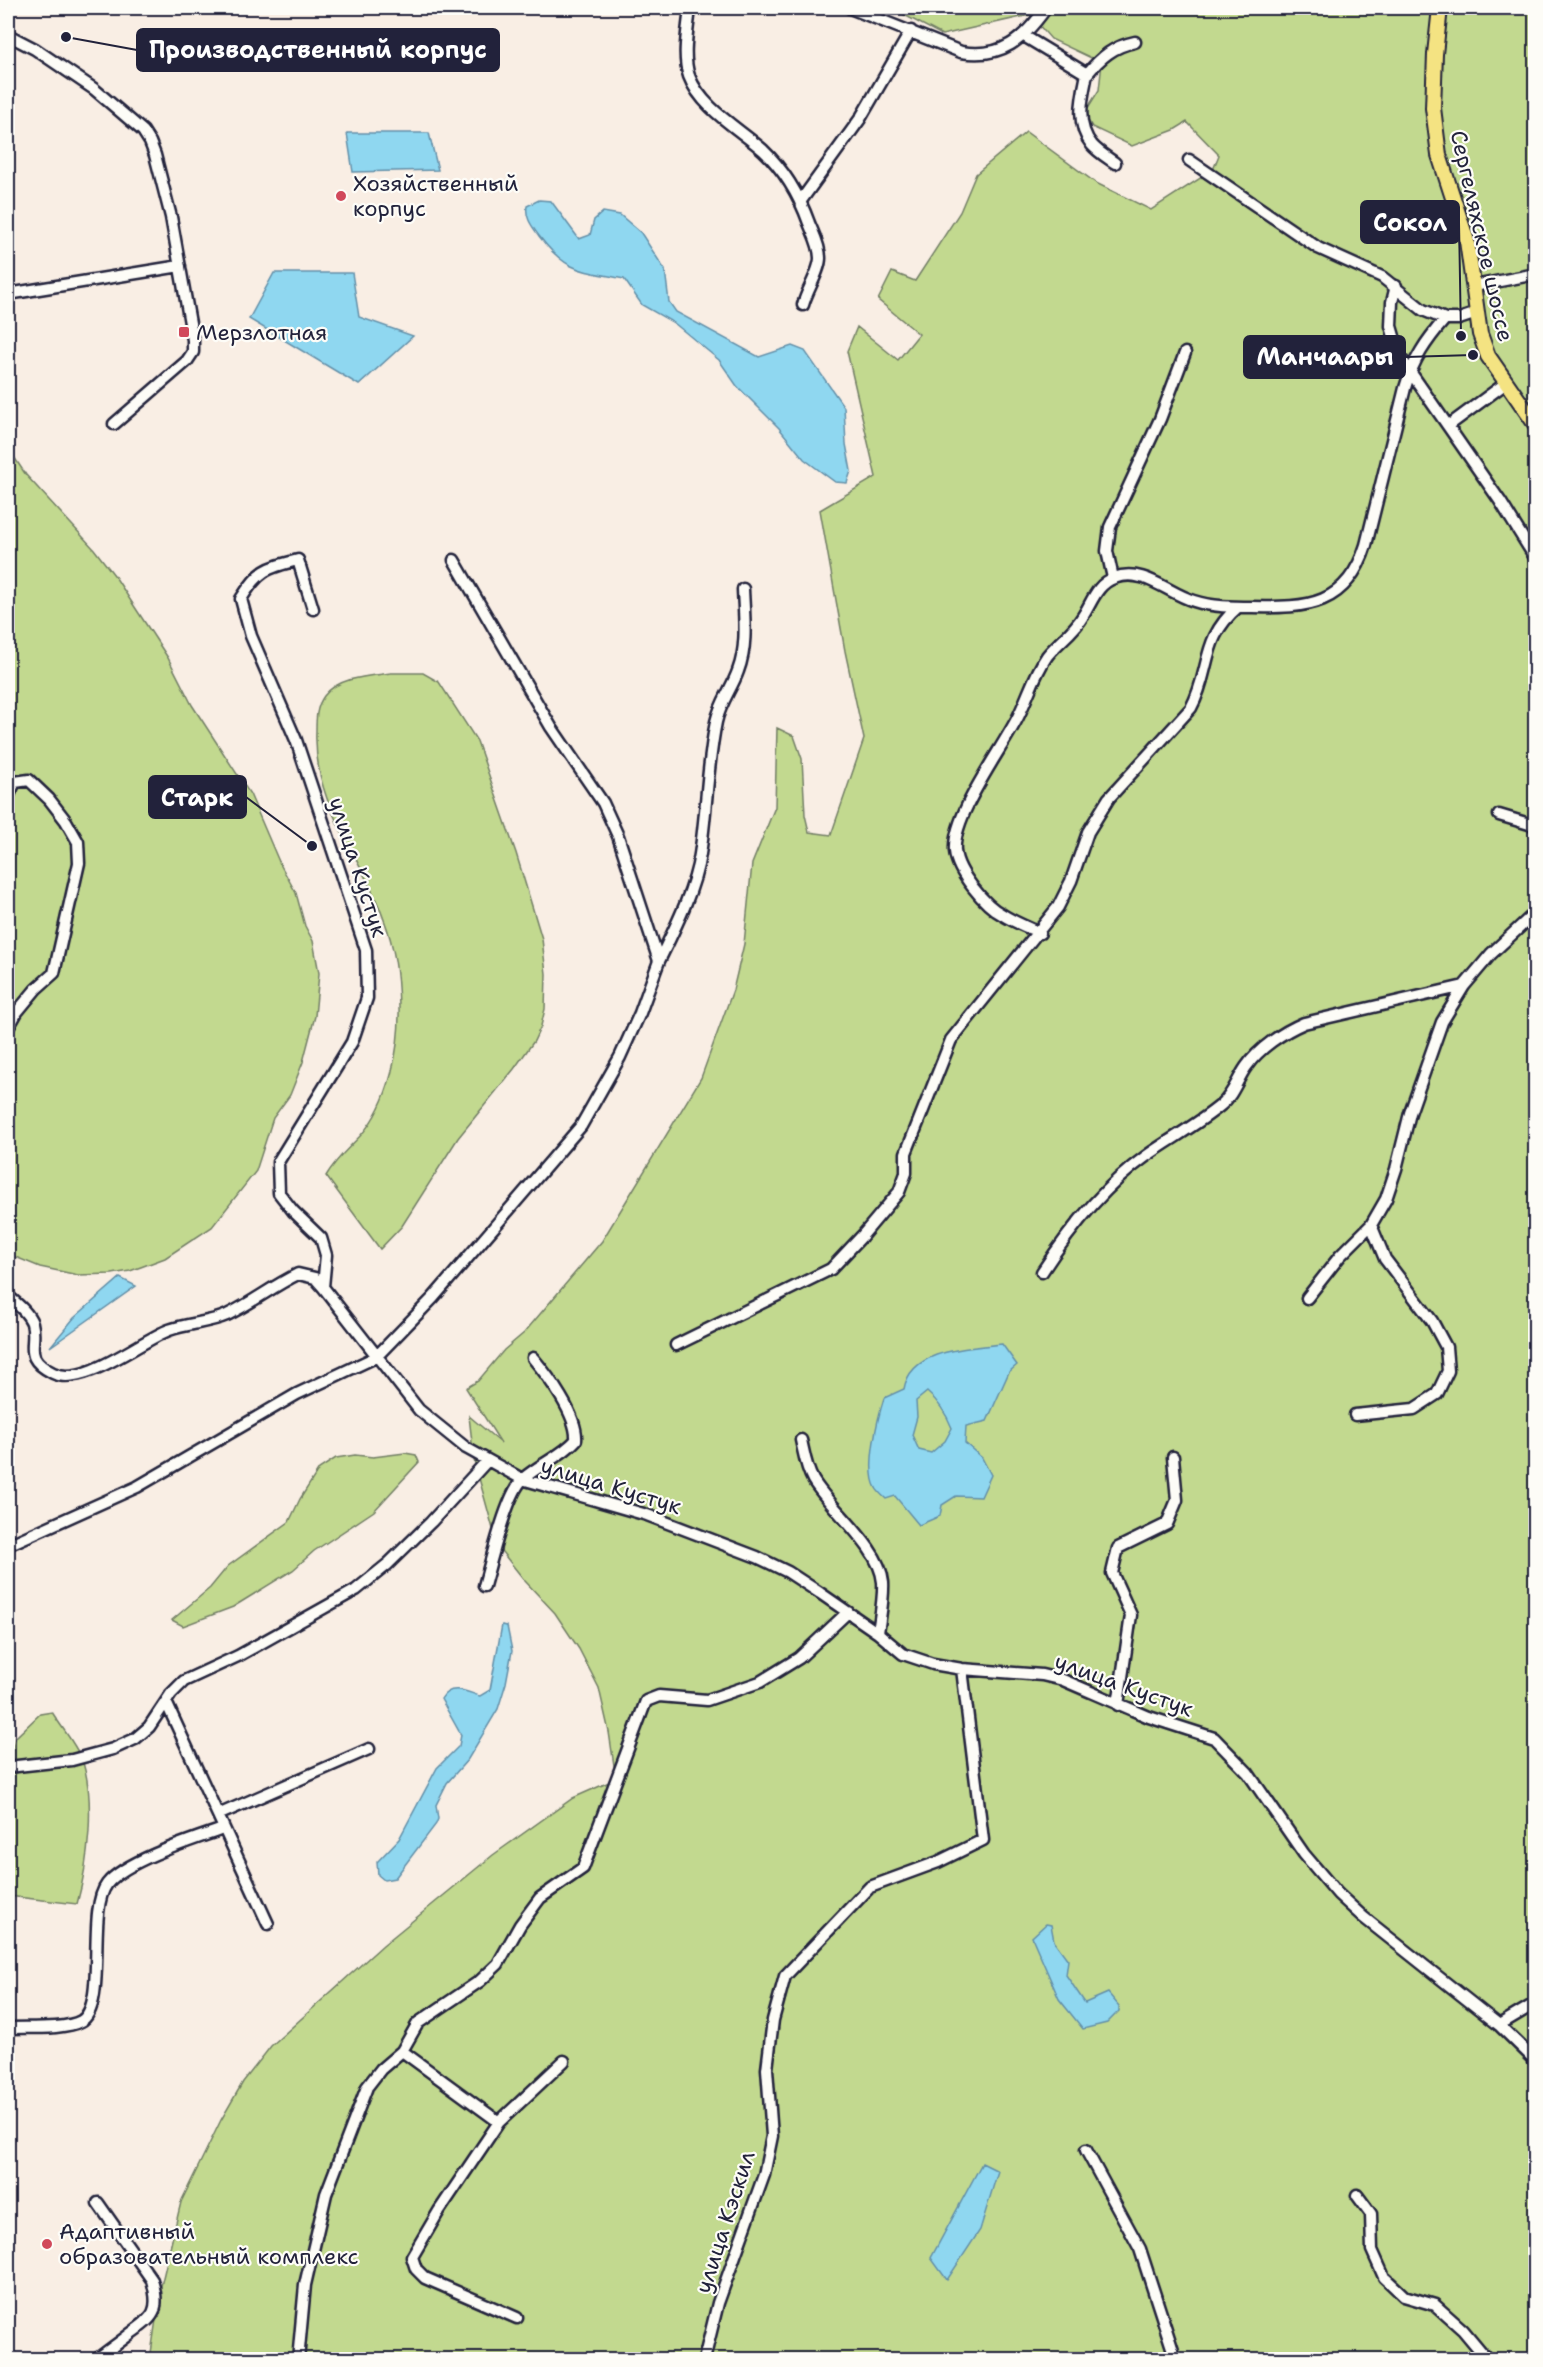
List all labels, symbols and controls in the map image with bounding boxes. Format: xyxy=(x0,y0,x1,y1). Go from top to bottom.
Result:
callout: Производственный корпус xyxy=(137,29,499,71)
text: Производственный корпус xyxy=(149,34,487,66)
street label: Сергеляхское шоссе xyxy=(1444,128,1520,344)
place label: Хозяйственный корпус xyxy=(353,169,518,223)
marker: Хозяйственный корпус xyxy=(334,189,348,203)
callout: Сокол xyxy=(1361,201,1459,243)
text: Сокол xyxy=(1373,207,1448,239)
place label: Мерзлотная xyxy=(196,318,327,347)
marker: Мерзлотная xyxy=(177,325,191,339)
callout: Манчаары xyxy=(1244,336,1405,378)
text: Манчаары xyxy=(1256,341,1394,373)
callout: Старк xyxy=(149,776,246,818)
text: Старк xyxy=(161,782,233,814)
street label: улица Кустук xyxy=(322,793,394,941)
street label: улица Кустук xyxy=(537,1451,685,1521)
street label: улица Кустук xyxy=(1051,1646,1198,1724)
street label: улица Кэскил xyxy=(688,2147,762,2297)
place label: Адаптивный образовательный комплекс xyxy=(59,2217,359,2271)
marker: Адаптивный образовательный комплекс xyxy=(40,2237,54,2251)

